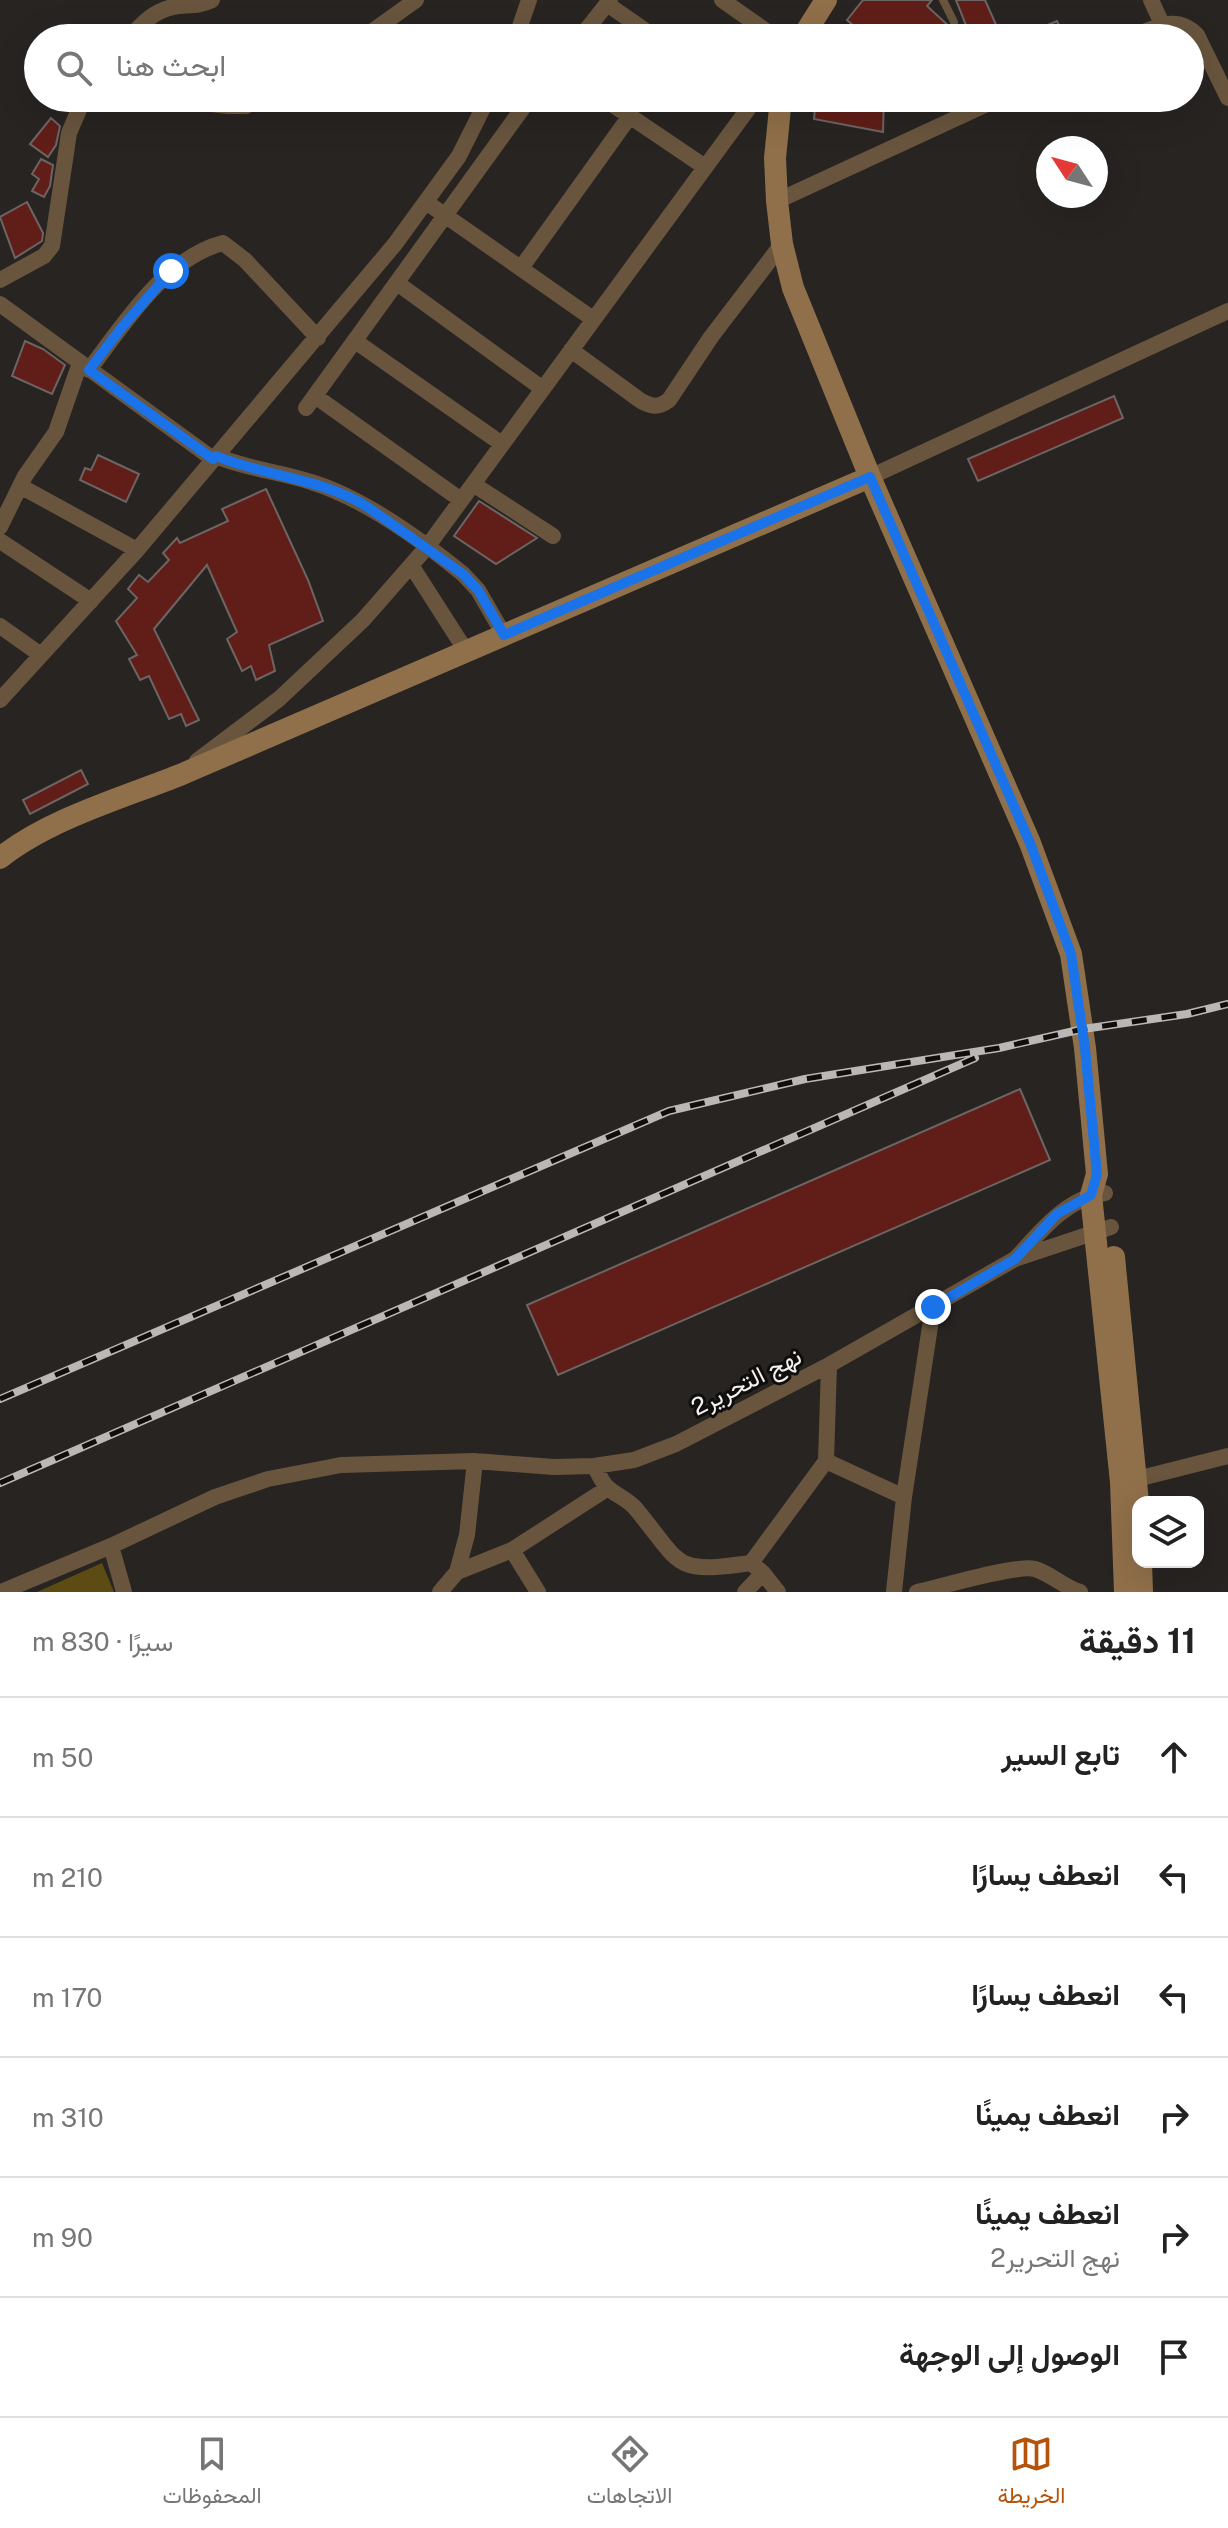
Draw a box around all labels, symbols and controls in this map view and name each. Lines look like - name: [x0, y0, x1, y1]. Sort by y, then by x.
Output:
- search box: [24, 24, 1204, 112]
- icon: search: [52, 46, 96, 90]
- text: ابحث هنا: [116, 47, 226, 83]
- north arrow: [1036, 136, 1108, 208]
- route start: [153, 253, 189, 289]
- route end: [915, 1289, 951, 1325]
- street label: نهج التحرير2: [686, 1341, 808, 1424]
- map controls: [1132, 1496, 1204, 1568]
- button: layers: [1132, 1496, 1204, 1568]
- text: 11 دقيقة: [1079, 1621, 1196, 1661]
- text: سيرًا · 830 m: [32, 1626, 173, 1657]
- icon: ahead: [1152, 1735, 1196, 1779]
- text: تابع السير: [1001, 1736, 1120, 1772]
- text: 50 m: [32, 1742, 93, 1773]
- icon: left: [1152, 1855, 1196, 1899]
- text: انعطف يسارًا: [971, 1856, 1120, 1892]
- text: 210 m: [32, 1862, 103, 1893]
- icon: left: [1152, 1975, 1196, 2019]
- text: انعطف يسارًا: [971, 1976, 1120, 2012]
- text: 170 m: [32, 1982, 102, 2013]
- icon: right: [1152, 2095, 1196, 2139]
- text: انعطف يمينًا: [975, 2096, 1120, 2132]
- text: 310 m: [32, 2102, 104, 2133]
- text: انعطف يمينًا: [975, 2195, 1120, 2231]
- icon: right: [1152, 2215, 1196, 2259]
- text: 90 m: [32, 2222, 93, 2253]
- text: نهج التحرير2: [990, 2242, 1120, 2273]
- icon: arrive: [1152, 2335, 1196, 2379]
- text: الوصول إلى الوجهة: [899, 2336, 1120, 2372]
- tab: المحفوظات: [163, 2432, 262, 2515]
- tab: الاتجاهات: [587, 2432, 672, 2515]
- tab: الخريطة: [997, 2432, 1065, 2515]

